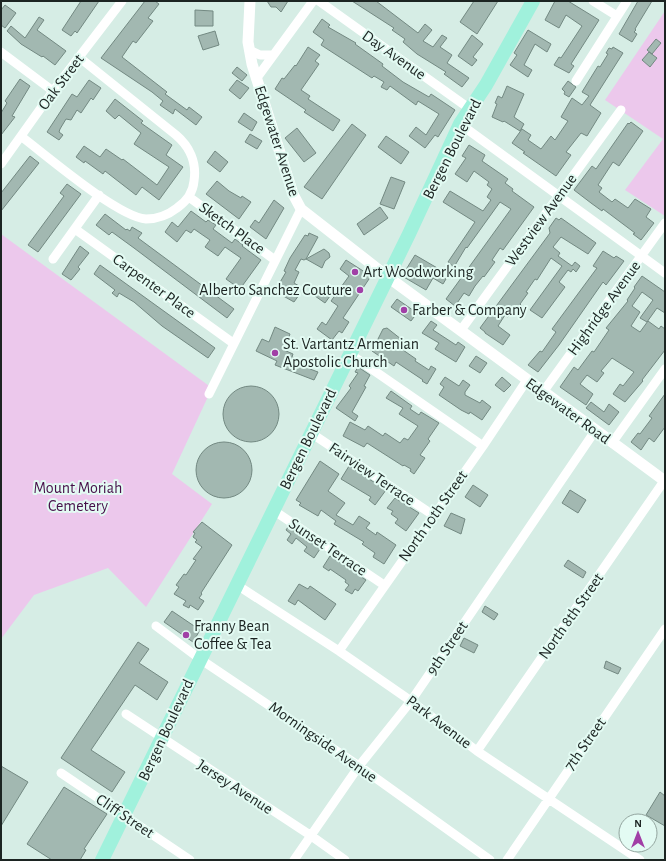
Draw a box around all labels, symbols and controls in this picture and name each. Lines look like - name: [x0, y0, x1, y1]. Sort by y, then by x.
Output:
- street label: Day Avenue: [359, 27, 429, 83]
- street label: Oak Street: [35, 51, 87, 113]
- street label: Edgewater Avenue: [252, 84, 302, 198]
- street label: Bergen Boulevard: [420, 96, 484, 202]
- street label: Westview Avenue: [502, 171, 580, 269]
- street label: Sketch Place: [196, 199, 268, 257]
- street label: Carpenter Place: [110, 251, 198, 321]
- street label: Highridge Avenue: [564, 258, 644, 358]
- place label: Art Woodworking: [363, 264, 473, 280]
- marker: Art Woodworking: [350, 267, 360, 277]
- place label: Alberto Sanchez Couture: [199, 282, 352, 298]
- marker: Alberto Sanchez Couture: [355, 285, 365, 295]
- place label: Farber & Company: [412, 302, 527, 319]
- marker: Farber & Company: [399, 305, 409, 315]
- place label: St. Vartantz Armenian Apostolic Church: [283, 336, 419, 370]
- marker: St. Vartantz Armenian Apostolic Church: [270, 348, 280, 358]
- street label: Edgewater Road: [523, 375, 613, 447]
- street label: Bergen Boulevard: [277, 386, 339, 492]
- street label: Fairview Terrace: [326, 439, 418, 509]
- street label: North 10th Street: [396, 467, 470, 565]
- park label: Mount Moriah Cemetery: [34, 480, 122, 515]
- street label: Sunset Terrace: [286, 515, 370, 579]
- street label: North 8th Street: [536, 570, 606, 662]
- place label: Franny Bean Coffee & Tea: [194, 618, 272, 652]
- street label: 9th Street: [423, 618, 471, 678]
- marker: Franny Bean Coffee & Tea: [181, 630, 191, 640]
- street label: Bergen Boulevard: [136, 677, 196, 783]
- street label: Park Avenue: [403, 692, 475, 752]
- street label: Morningside Avenue: [266, 699, 380, 785]
- street label: 7th Street: [561, 715, 609, 773]
- street label: Jersey Avenue: [194, 757, 276, 818]
- street label: Cliff Street: [93, 791, 157, 841]
- north arrow: [618, 813, 658, 853]
- text: N: [634, 818, 642, 829]

